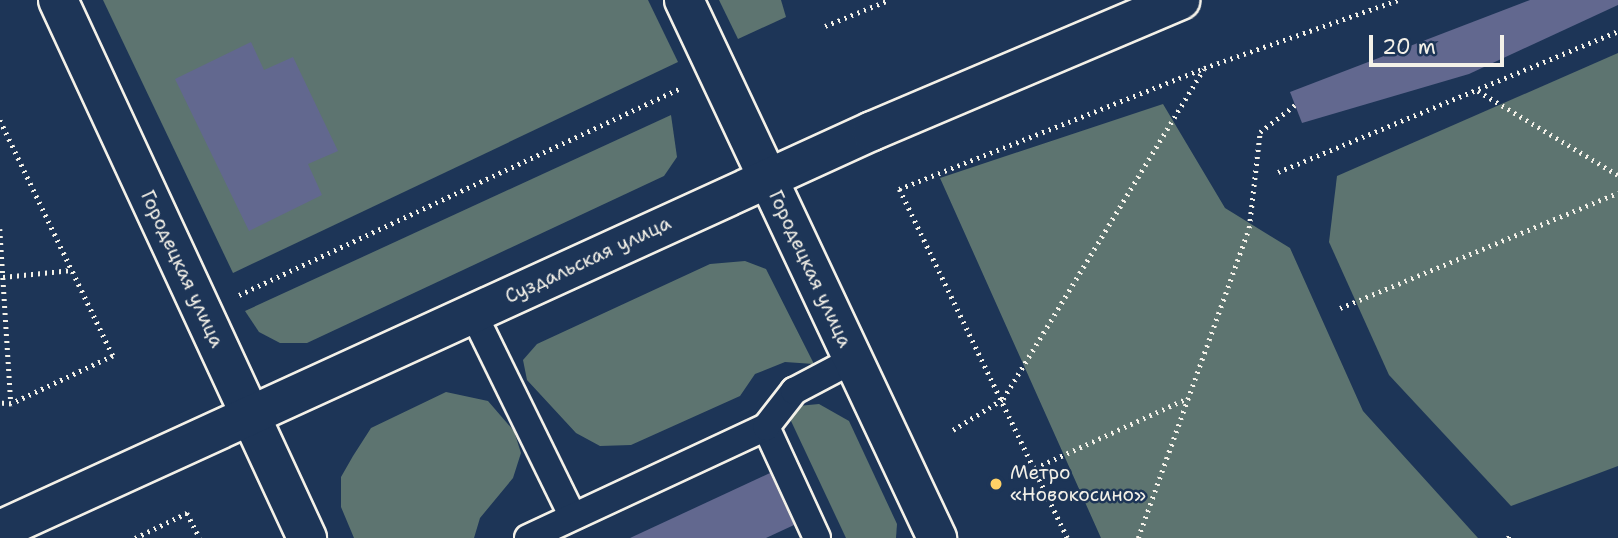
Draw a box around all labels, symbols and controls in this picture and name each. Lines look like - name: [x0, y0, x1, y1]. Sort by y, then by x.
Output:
- scale bar: [1373, 21, 1508, 65]
- text: 20 m: [1382, 33, 1436, 61]
- street label: Городецкая улица: [136, 187, 228, 351]
- street label: Городецкая улица: [764, 187, 856, 351]
- street label: Суздальская улица: [501, 212, 675, 308]
- place label: Метро «Новокосино»: [1010, 462, 1146, 506]
- marker: Метро «Новокосино»: [988, 476, 1004, 492]

